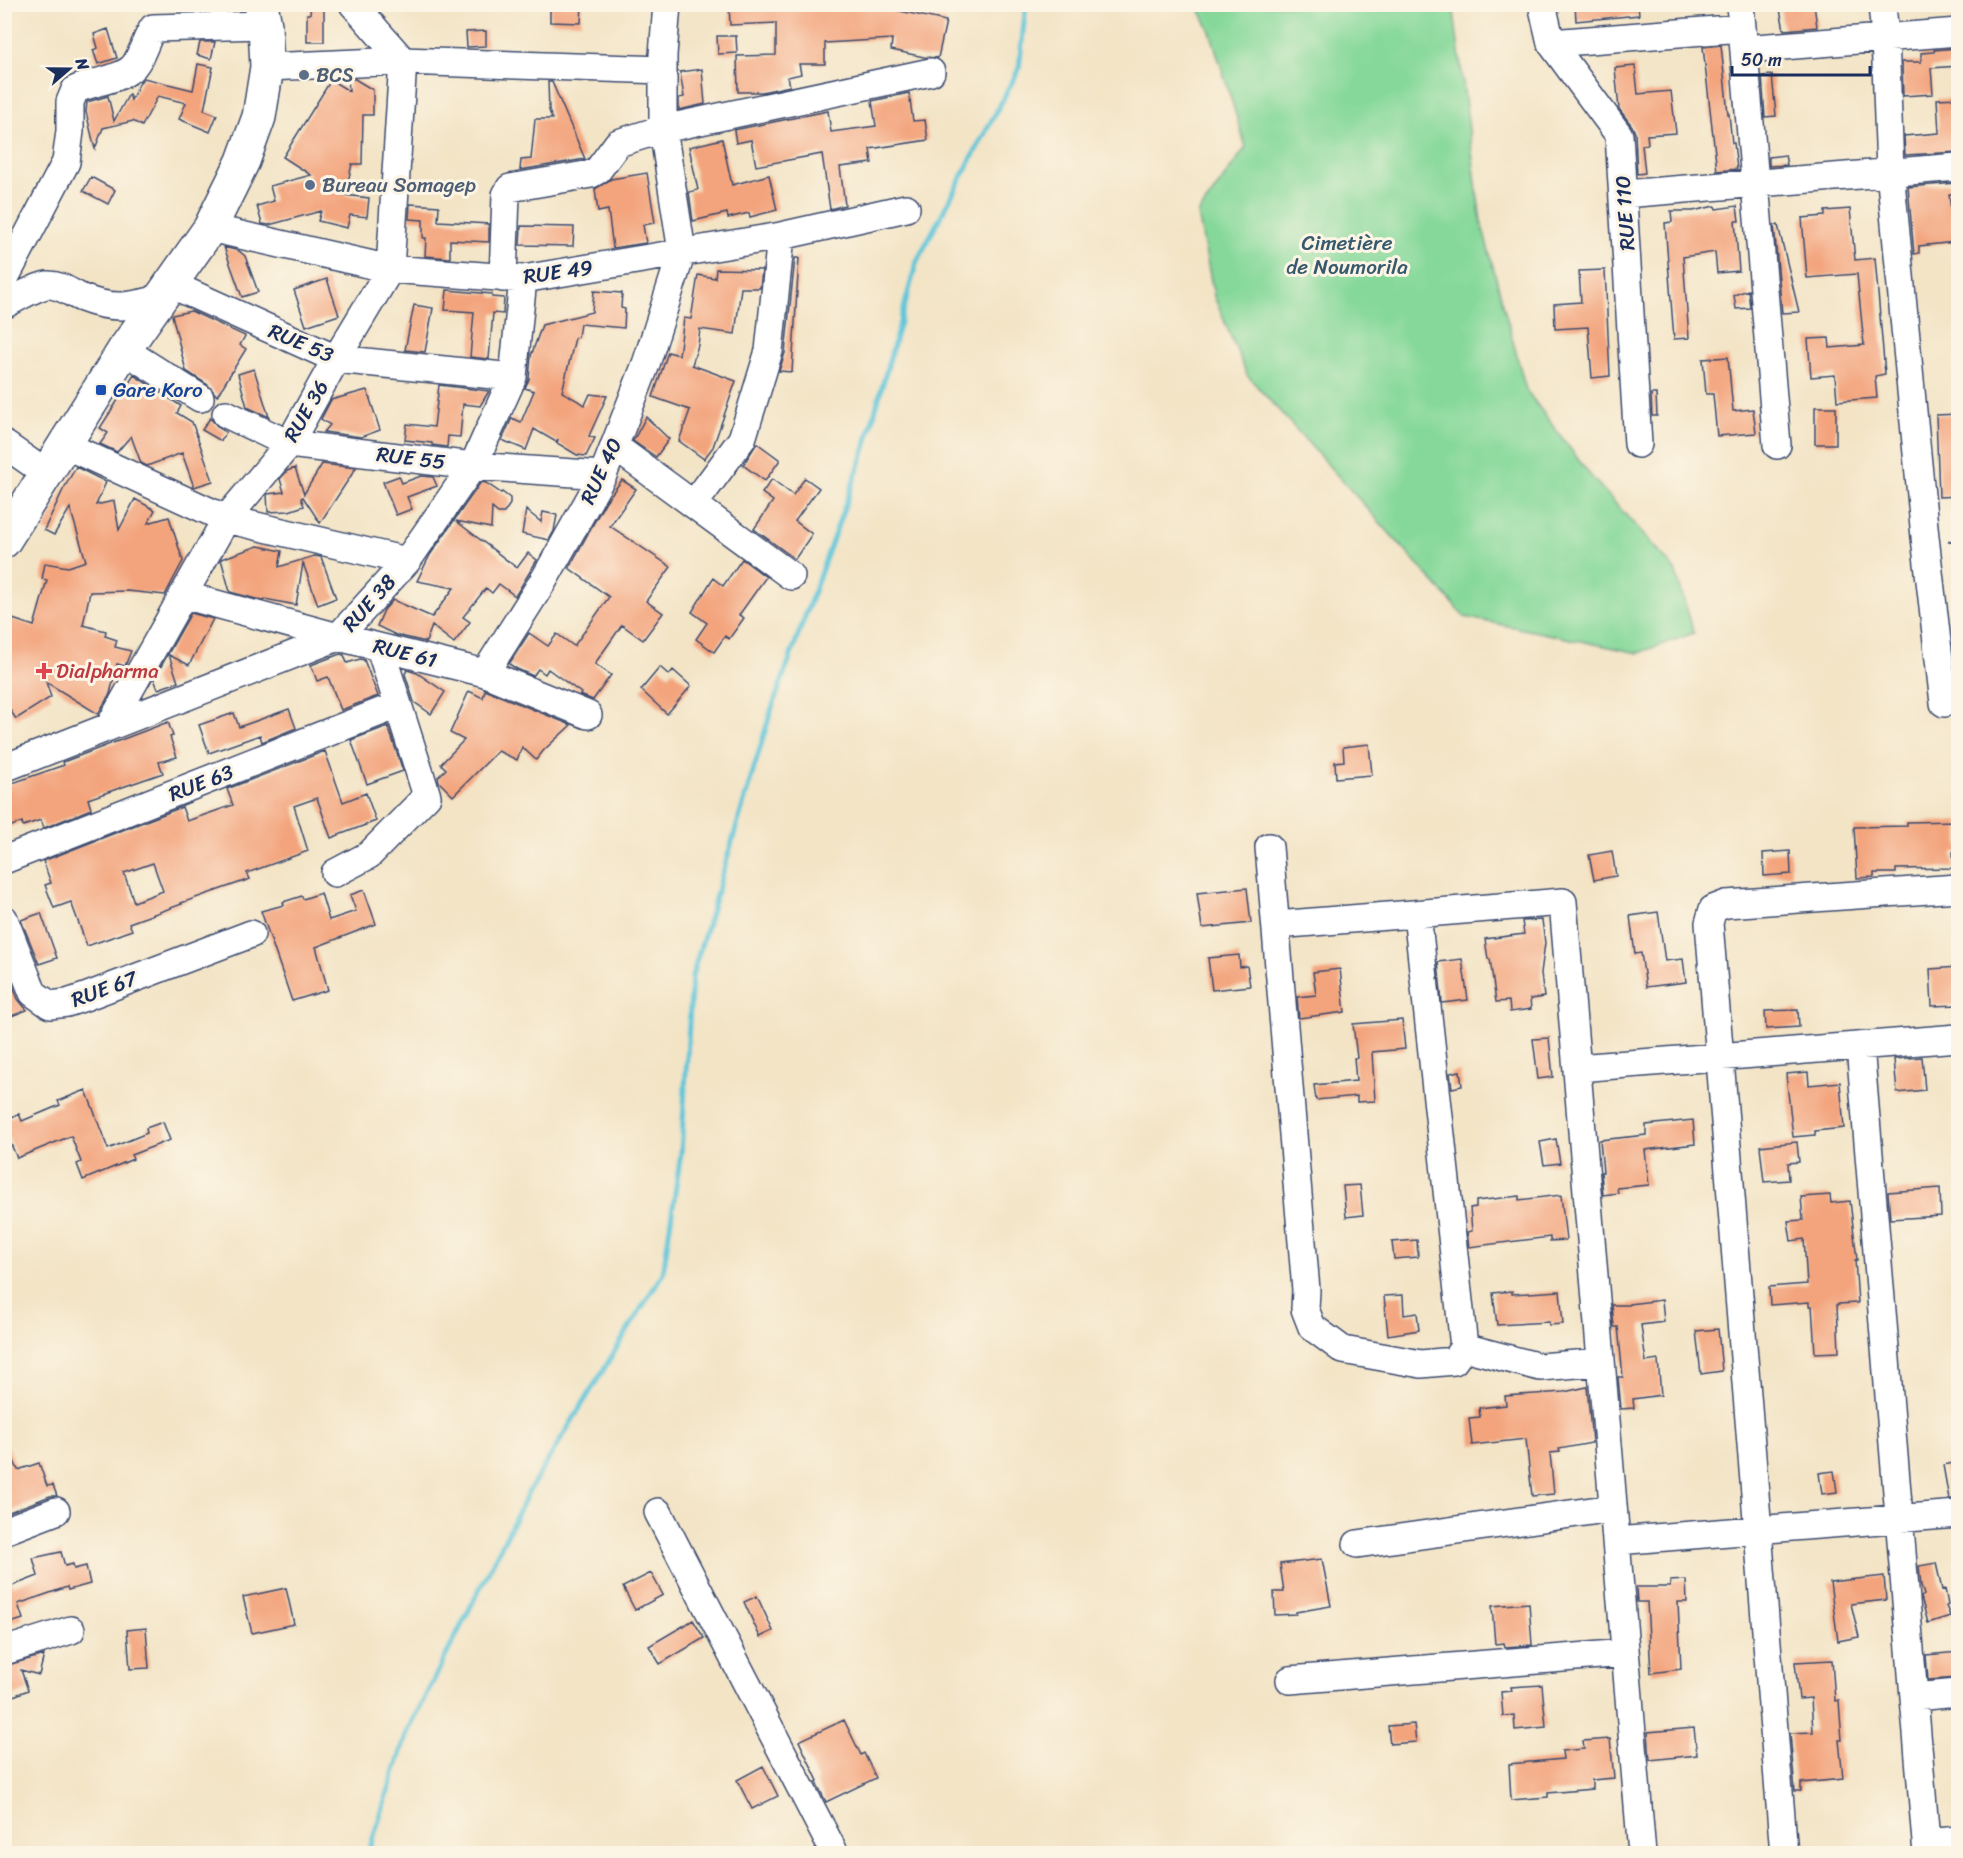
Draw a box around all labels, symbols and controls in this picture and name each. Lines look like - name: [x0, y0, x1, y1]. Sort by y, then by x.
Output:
- north arrow: [39, 39, 99, 99]
- scale bar: [1732, 39, 1870, 77]
- text: 50 m: [1741, 44, 1782, 76]
- text: N: [67, 53, 98, 75]
- place label: BCS: [316, 56, 354, 94]
- marker: BCS: [297, 68, 311, 82]
- place label: Bureau Somagep: [322, 166, 476, 204]
- street label: RUE 110: [1603, 174, 1647, 252]
- marker: Bureau Somagep: [303, 178, 317, 192]
- park label: Cimetière de Noumorila: [1286, 224, 1408, 286]
- street label: RUE 49: [521, 248, 595, 296]
- street label: RUE 53: [262, 312, 340, 374]
- place label: Gare Koro: [113, 371, 203, 409]
- street label: RUE 36: [273, 372, 339, 450]
- marker: Gare Koro: [94, 383, 108, 397]
- street label: RUE 40: [569, 431, 633, 511]
- street label: RUE 55: [374, 435, 448, 481]
- street label: RUE 38: [332, 565, 406, 641]
- street label: RUE 61: [369, 627, 441, 679]
- place label: Dialpharma: [56, 652, 159, 690]
- marker: Dialpharma: [37, 664, 51, 678]
- street label: RUE 63: [163, 753, 240, 813]
- street label: RUE 67: [66, 959, 144, 1018]

